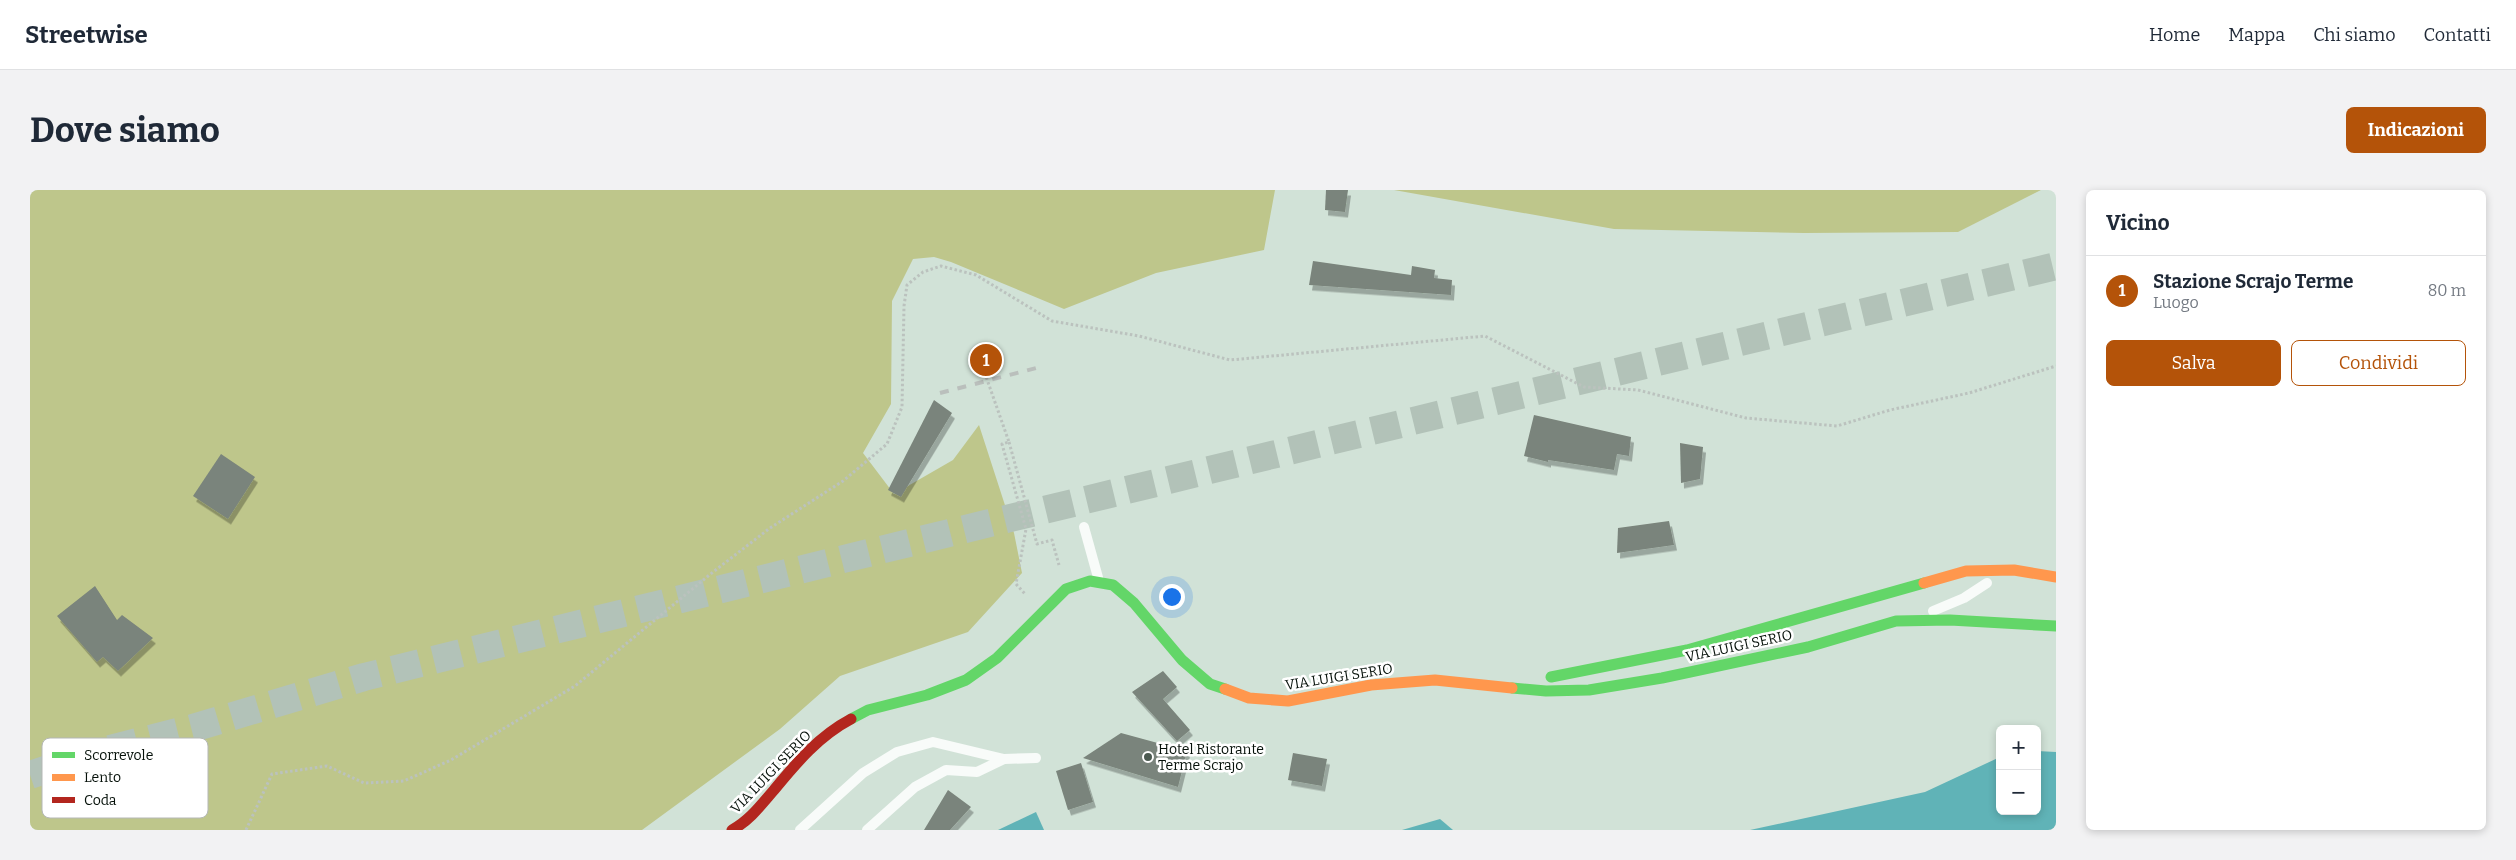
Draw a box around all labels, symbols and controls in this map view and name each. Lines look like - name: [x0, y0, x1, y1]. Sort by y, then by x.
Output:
- text: Streetwise: [25, 21, 148, 49]
- text: Home: [2149, 24, 2200, 46]
- text: Mappa: [2228, 24, 2285, 46]
- text: Chi siamo: [2313, 24, 2396, 46]
- text: Contatti: [2424, 24, 2491, 46]
- button: Indicazioni: [2346, 107, 2486, 153]
- text: Dove siamo: [30, 109, 220, 151]
- text: Vicino: [2106, 210, 2170, 236]
- text: Stazione Scrajo Terme: [2153, 270, 2353, 293]
- text: 1: [2119, 281, 2125, 300]
- text: 80 m: [2428, 281, 2466, 300]
- text: Luogo: [2153, 293, 2199, 312]
- button: Salva: [2106, 340, 2281, 386]
- button: Condividi: [2291, 340, 2466, 386]
- pin: 1: [970, 341, 1002, 379]
- your location: [1159, 584, 1185, 610]
- street label: VIA LUIGI SERIO: [1684, 626, 1794, 666]
- street label: VIA LUIGI SERIO: [1284, 660, 1394, 694]
- map controls: [1996, 725, 2041, 815]
- button: +: [1996, 725, 2041, 770]
- street label: VIA LUIGI SERIO: [727, 727, 815, 817]
- legend: [42, 738, 208, 818]
- place label: Hotel Ristorante Terme Scrajo: [1158, 741, 1264, 774]
- text: Scorrevole: [84, 747, 153, 764]
- marker: Hotel Ristorante Terme Scrajo: [1142, 751, 1154, 763]
- text: Lento: [84, 769, 121, 786]
- button: −: [1996, 770, 2041, 815]
- text: Coda: [84, 792, 117, 809]

